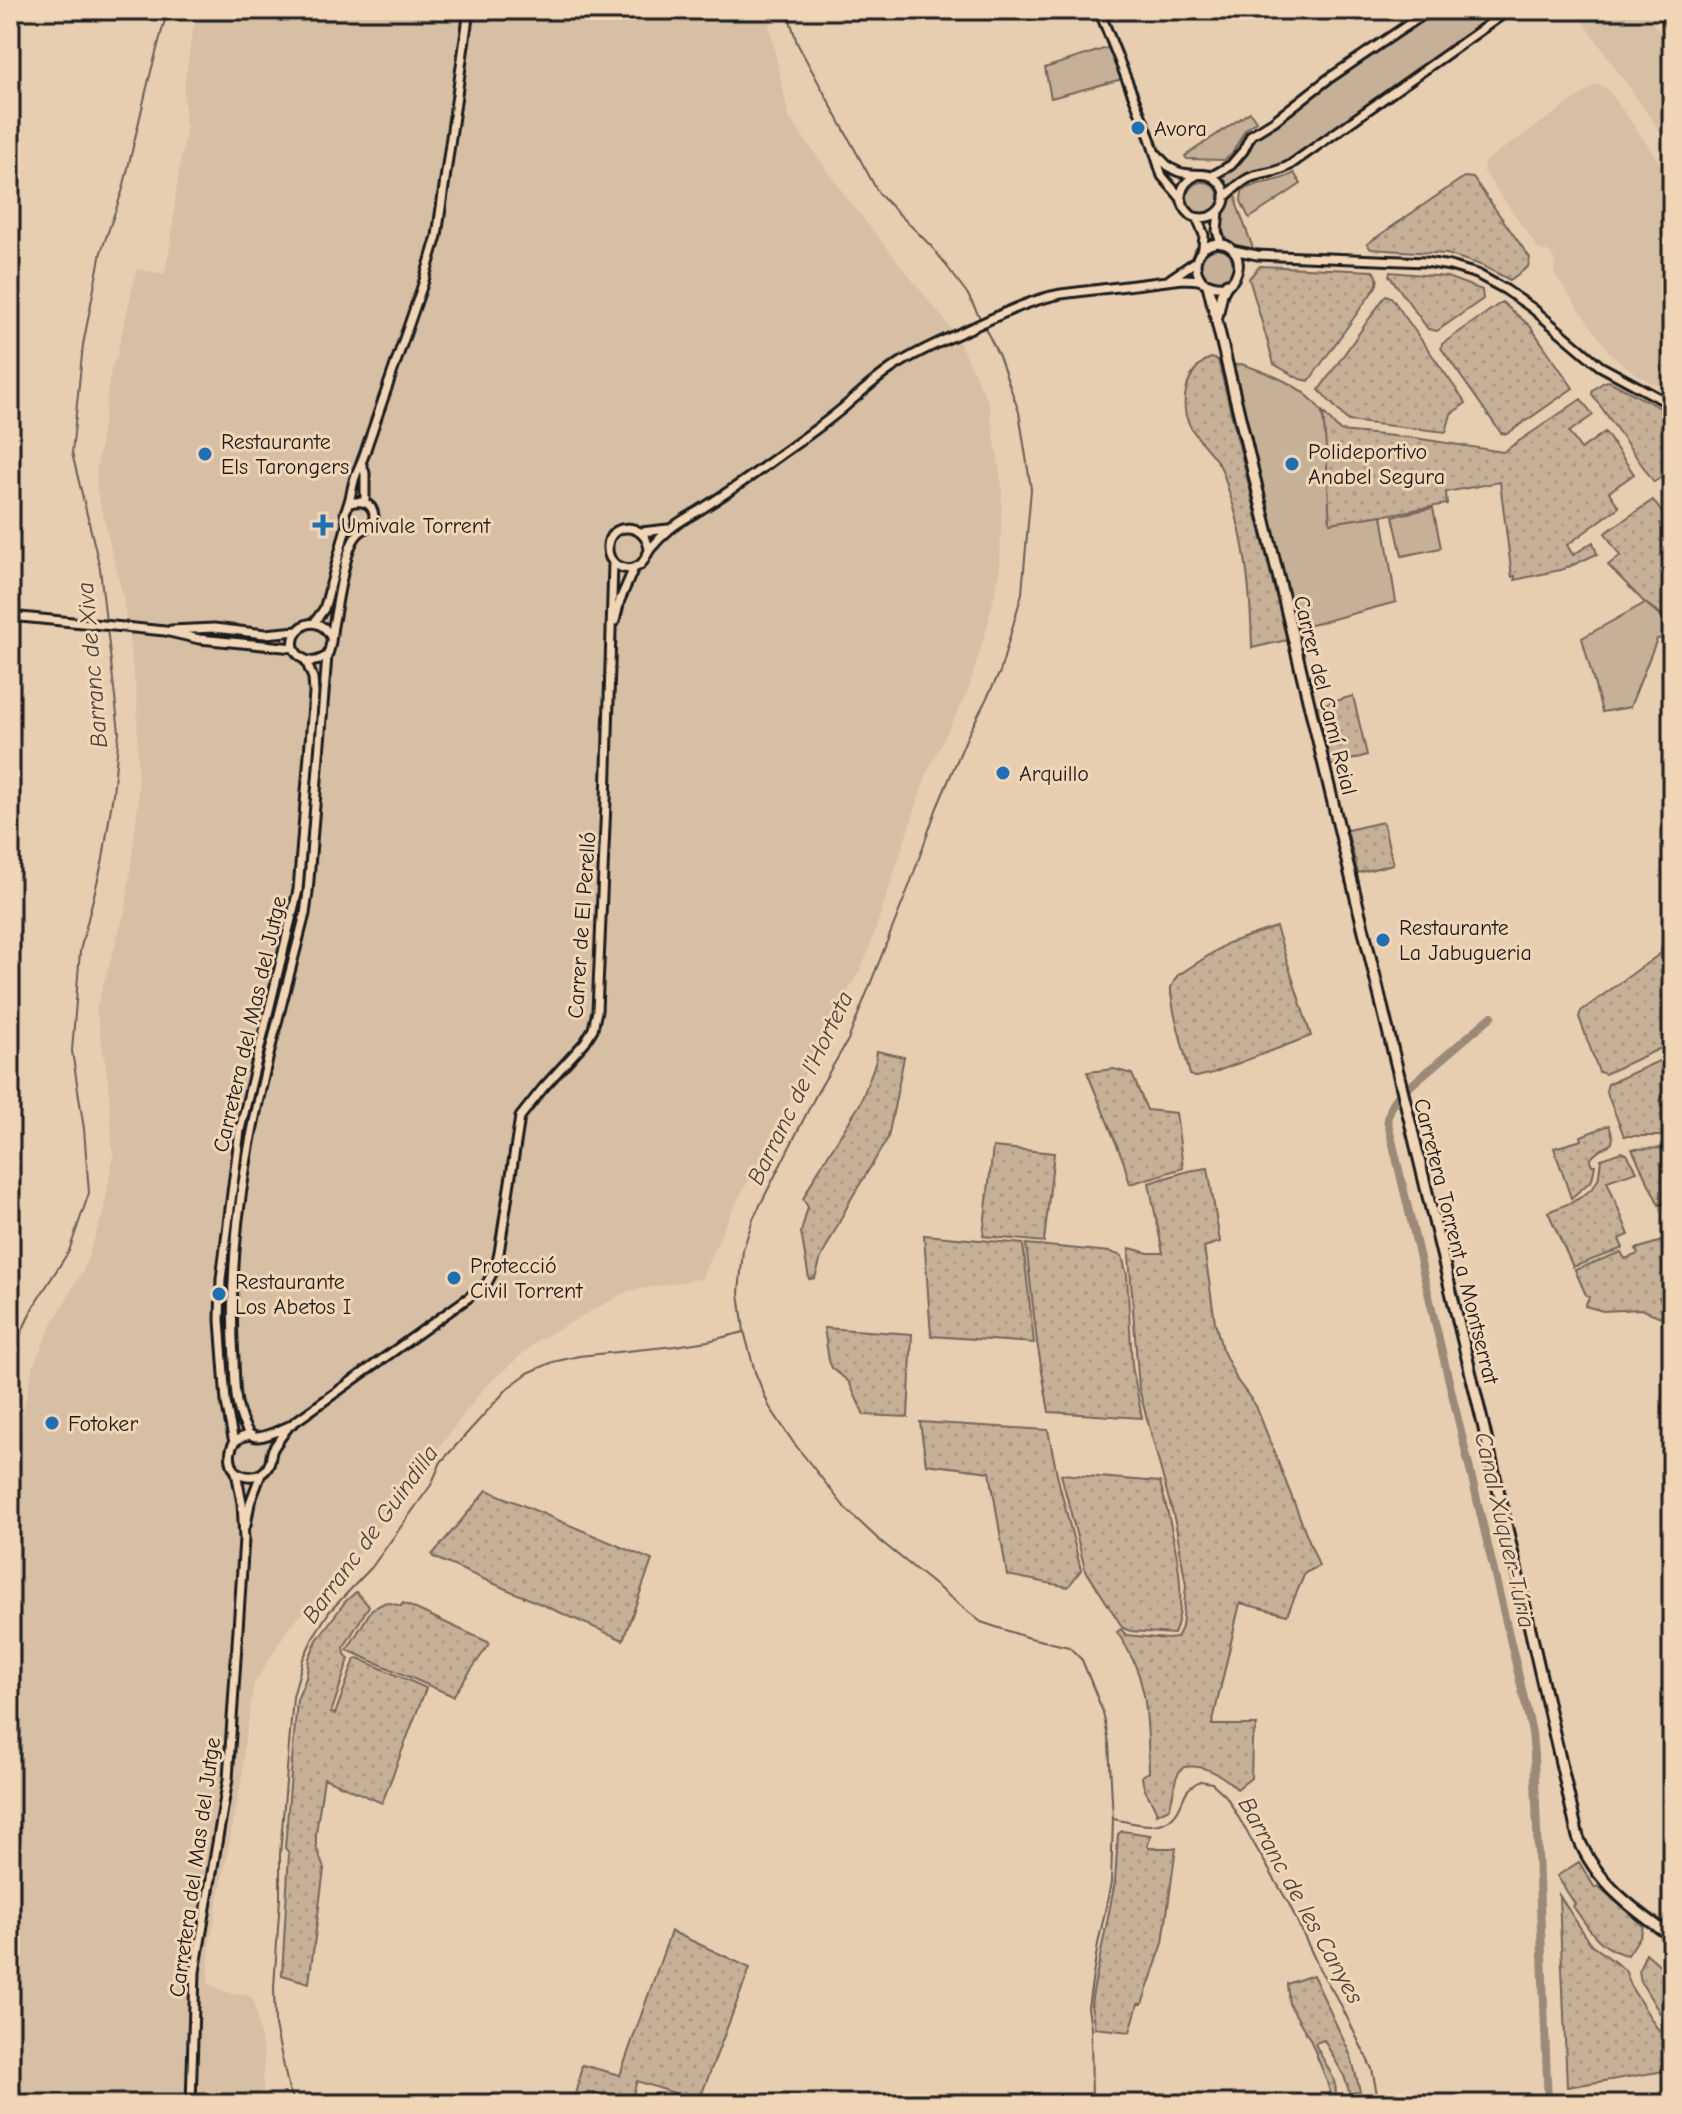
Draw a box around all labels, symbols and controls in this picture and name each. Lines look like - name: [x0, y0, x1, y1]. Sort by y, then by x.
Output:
- place label: Avora: [1154, 116, 1207, 142]
- marker: Avora: [1129, 119, 1147, 137]
- place label: Restaurante Els Tarongers: [221, 429, 349, 480]
- place label: Polideportivo Anabel Segura: [1308, 439, 1445, 490]
- marker: Restaurante Els Tarongers: [196, 445, 214, 463]
- marker: Polideportivo Anabel Segura: [1283, 455, 1301, 473]
- place label: Umivale Torrent: [341, 513, 491, 539]
- marker: Umivale Torrent: [312, 514, 334, 536]
- water label: Barranc de Xiva: [71, 581, 113, 749]
- street label: Carrer del Camí Reial: [1288, 593, 1362, 798]
- place label: Arquillo: [1019, 761, 1089, 787]
- marker: Arquillo: [994, 764, 1012, 782]
- street label: Carrer de El Perelló: [562, 831, 602, 1020]
- street label: Carretera del Mas del Jutge: [208, 894, 292, 1155]
- place label: Restaurante La Jabugueria: [1399, 915, 1532, 966]
- marker: Restaurante La Jabugueria: [1374, 931, 1392, 949]
- water label: Barranc de l'Horteta: [741, 987, 859, 1189]
- street label: Carretera Torrent a Montserrat: [1408, 1096, 1504, 1388]
- place label: Protecció Civil Torrent: [470, 1253, 583, 1304]
- place label: Restaurante Los Abetos I: [235, 1269, 351, 1320]
- marker: Protecció Civil Torrent: [445, 1269, 463, 1287]
- marker: Restaurante Los Abetos I: [210, 1285, 228, 1303]
- place label: Fotoker: [68, 1411, 138, 1437]
- marker: Fotoker: [43, 1414, 61, 1432]
- water label: Canal Xúquer-Túria: [1469, 1429, 1541, 1631]
- water label: Barranc de Guindilla: [296, 1440, 444, 1628]
- street label: Carretera del Mas del Jutge: [164, 1735, 226, 1999]
- water label: Barranc de les Canyes: [1233, 1792, 1370, 2008]

